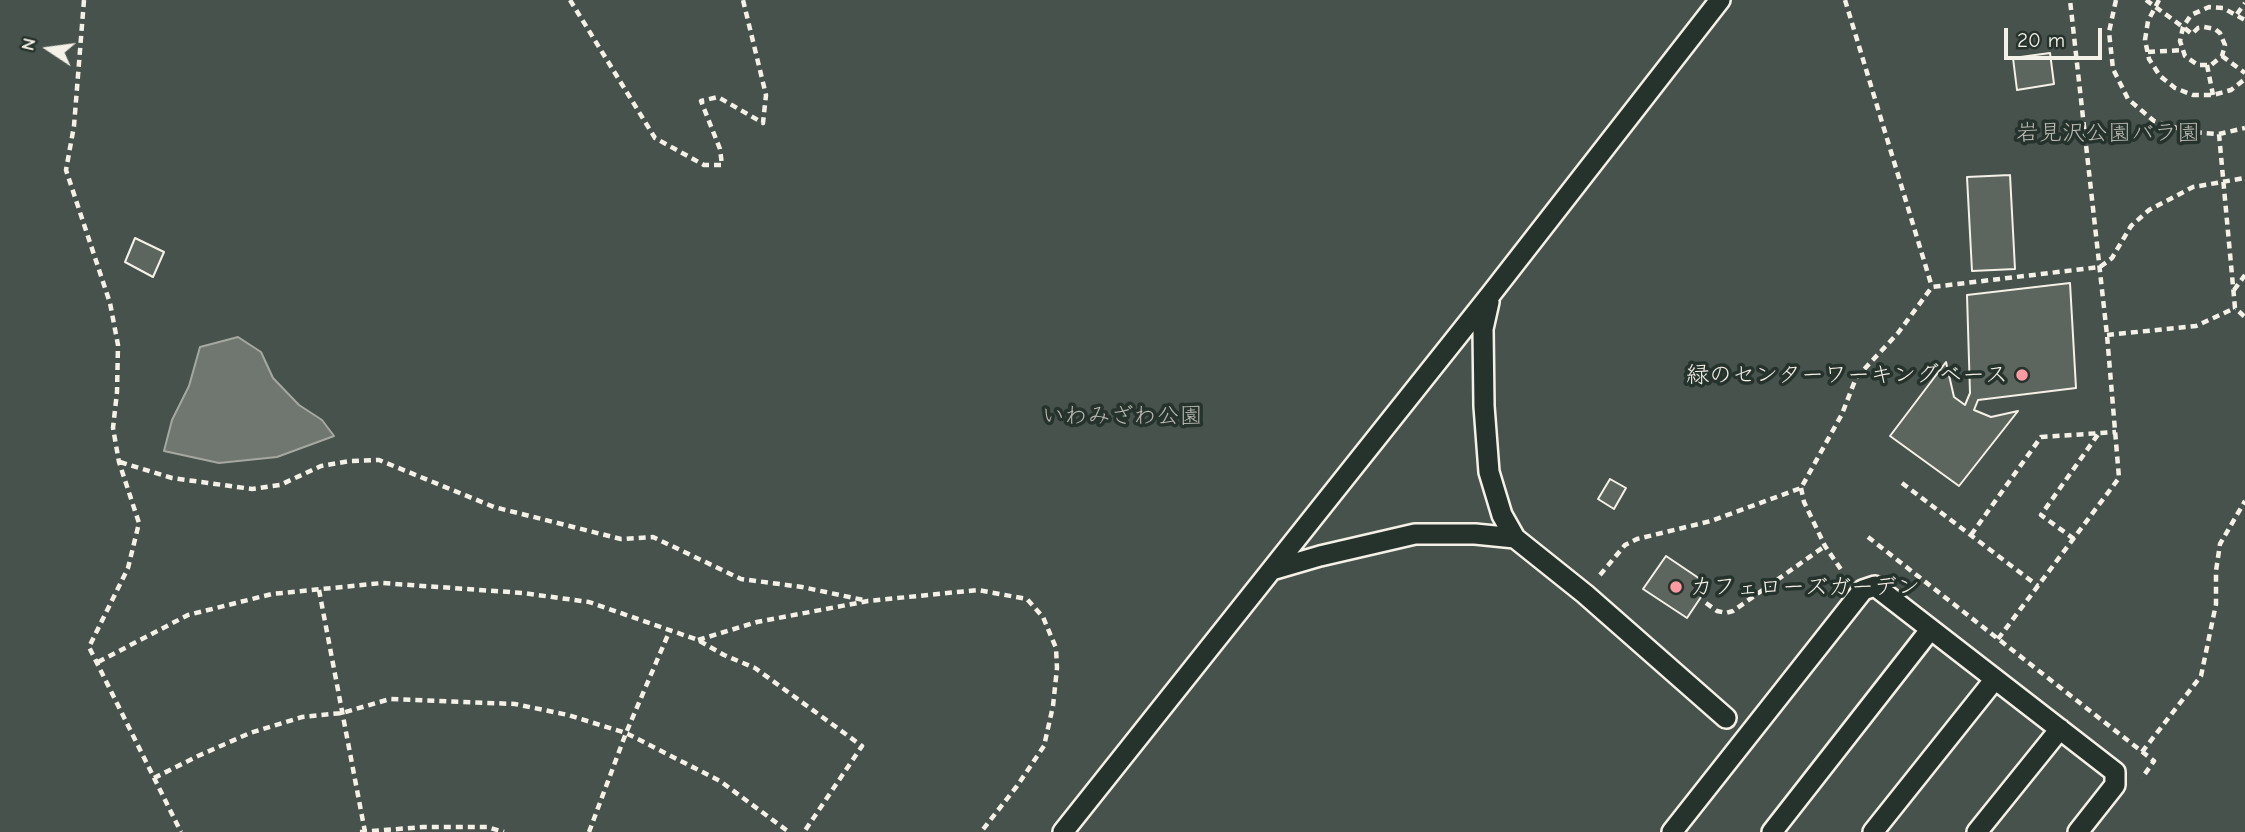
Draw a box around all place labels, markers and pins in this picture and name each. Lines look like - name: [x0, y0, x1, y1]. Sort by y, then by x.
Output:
- place label: 緑のセンターワーキングベース: [1686, 361, 2008, 389]
- marker: 緑のセンターワーキングベース: [2014, 367, 2030, 383]
- place label: カフェローズガーデン: [1690, 573, 1920, 601]
- marker: カフェローズガーデン: [1668, 579, 1684, 595]

